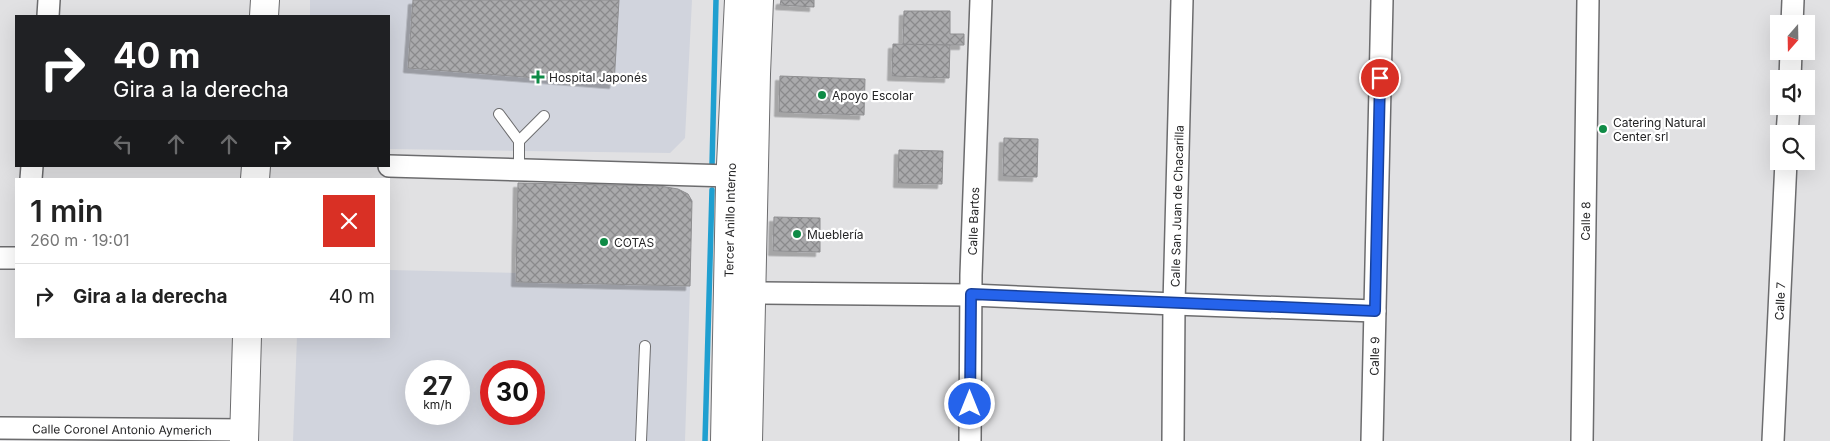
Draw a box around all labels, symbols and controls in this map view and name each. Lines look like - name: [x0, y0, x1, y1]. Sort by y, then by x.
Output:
- north arrow: [1770, 15, 1815, 60]
- map controls: [1770, 15, 1815, 170]
- text: 40 m: [113, 34, 201, 76]
- icon: right: [30, 35, 95, 100]
- pin: [1359, 57, 1401, 99]
- icon: arrive: [1366, 64, 1394, 92]
- marker: Hospital Japonés: [531, 70, 545, 84]
- place label: Hospital Japonés: [549, 70, 647, 85]
- button: sound: [1770, 70, 1815, 115]
- text: Gira a la derecha: [113, 76, 289, 102]
- place label: Apoyo Escolar: [832, 88, 914, 103]
- marker: Apoyo Escolar: [816, 89, 828, 101]
- place label: Catering Natural Center srl: [1613, 115, 1706, 144]
- marker: Catering Natural Center srl: [1597, 123, 1609, 135]
- street label: Calle San Juan de Chacarilla: [1167, 125, 1186, 287]
- button: search: [1770, 125, 1815, 170]
- icon: left: [109, 130, 137, 158]
- icon: ahead: [162, 130, 190, 158]
- icon: ahead: [215, 130, 243, 158]
- icon: right: [268, 130, 296, 158]
- street label: Tercer Anillo Interno: [721, 162, 739, 278]
- street label: Calle Bartos: [964, 187, 982, 255]
- text: 1 min: [30, 193, 103, 229]
- button: close: [323, 195, 375, 247]
- street label: Calle 8: [1577, 201, 1593, 241]
- place label: Mueblería: [807, 227, 864, 242]
- marker: Mueblería: [791, 228, 803, 240]
- text: 260 m · 19:01: [30, 230, 130, 250]
- place label: COTAS: [614, 235, 655, 250]
- marker: COTAS: [598, 236, 610, 248]
- street label: Calle 7: [1771, 281, 1788, 321]
- icon: right: [30, 282, 58, 310]
- text: Gira a la derecha: [73, 285, 228, 308]
- text: 40 m: [329, 285, 375, 308]
- street label: Calle 9: [1366, 336, 1382, 376]
- speed limit sign: 30: [480, 360, 545, 425]
- text: 27: [422, 371, 453, 401]
- position arrow: [943, 377, 995, 429]
- text: km/h: [423, 397, 452, 412]
- street label: Calle Coronel Antonio Aymerich: [32, 421, 212, 437]

